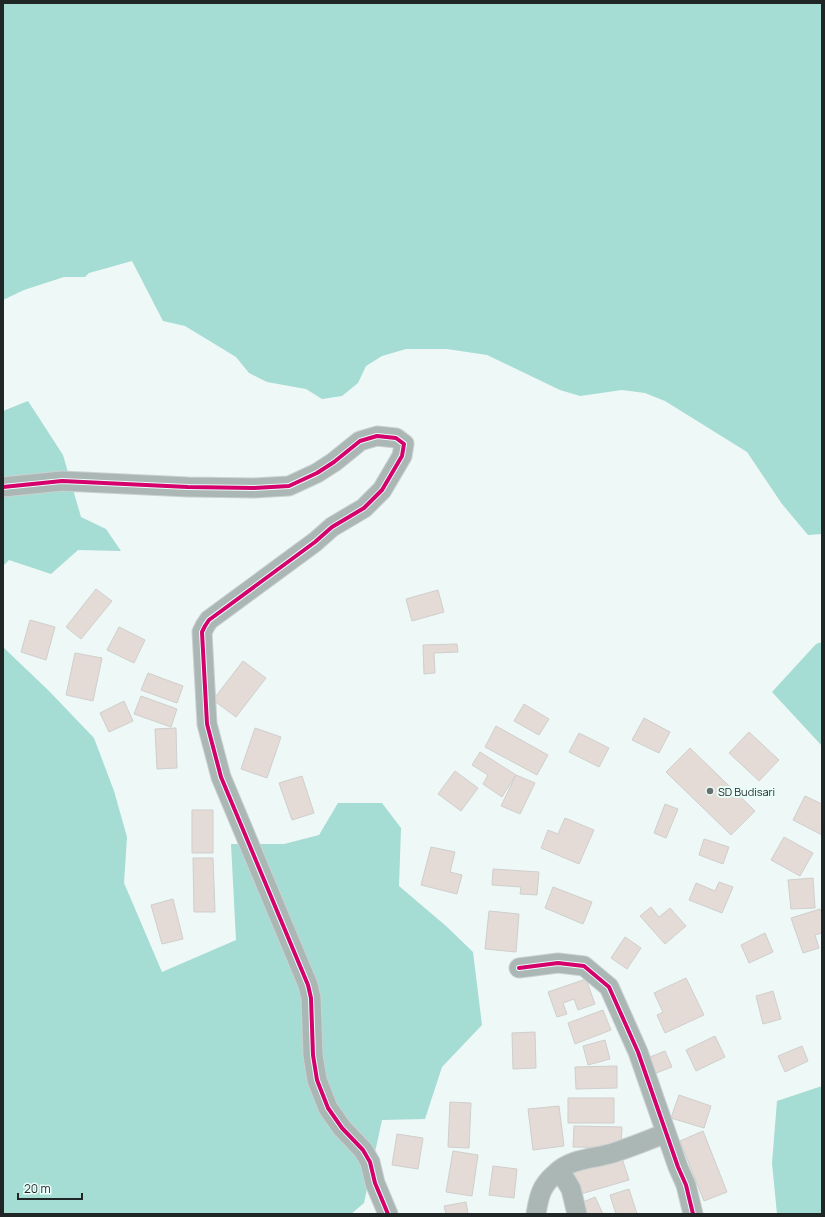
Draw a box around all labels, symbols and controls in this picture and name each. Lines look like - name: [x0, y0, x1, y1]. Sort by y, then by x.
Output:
- place label: SD Budisari: [718, 784, 775, 799]
- marker: SD Budisari: [705, 786, 715, 796]
- scale bar: [18, 1175, 82, 1201]
- text: 20 m: [24, 1180, 51, 1197]

